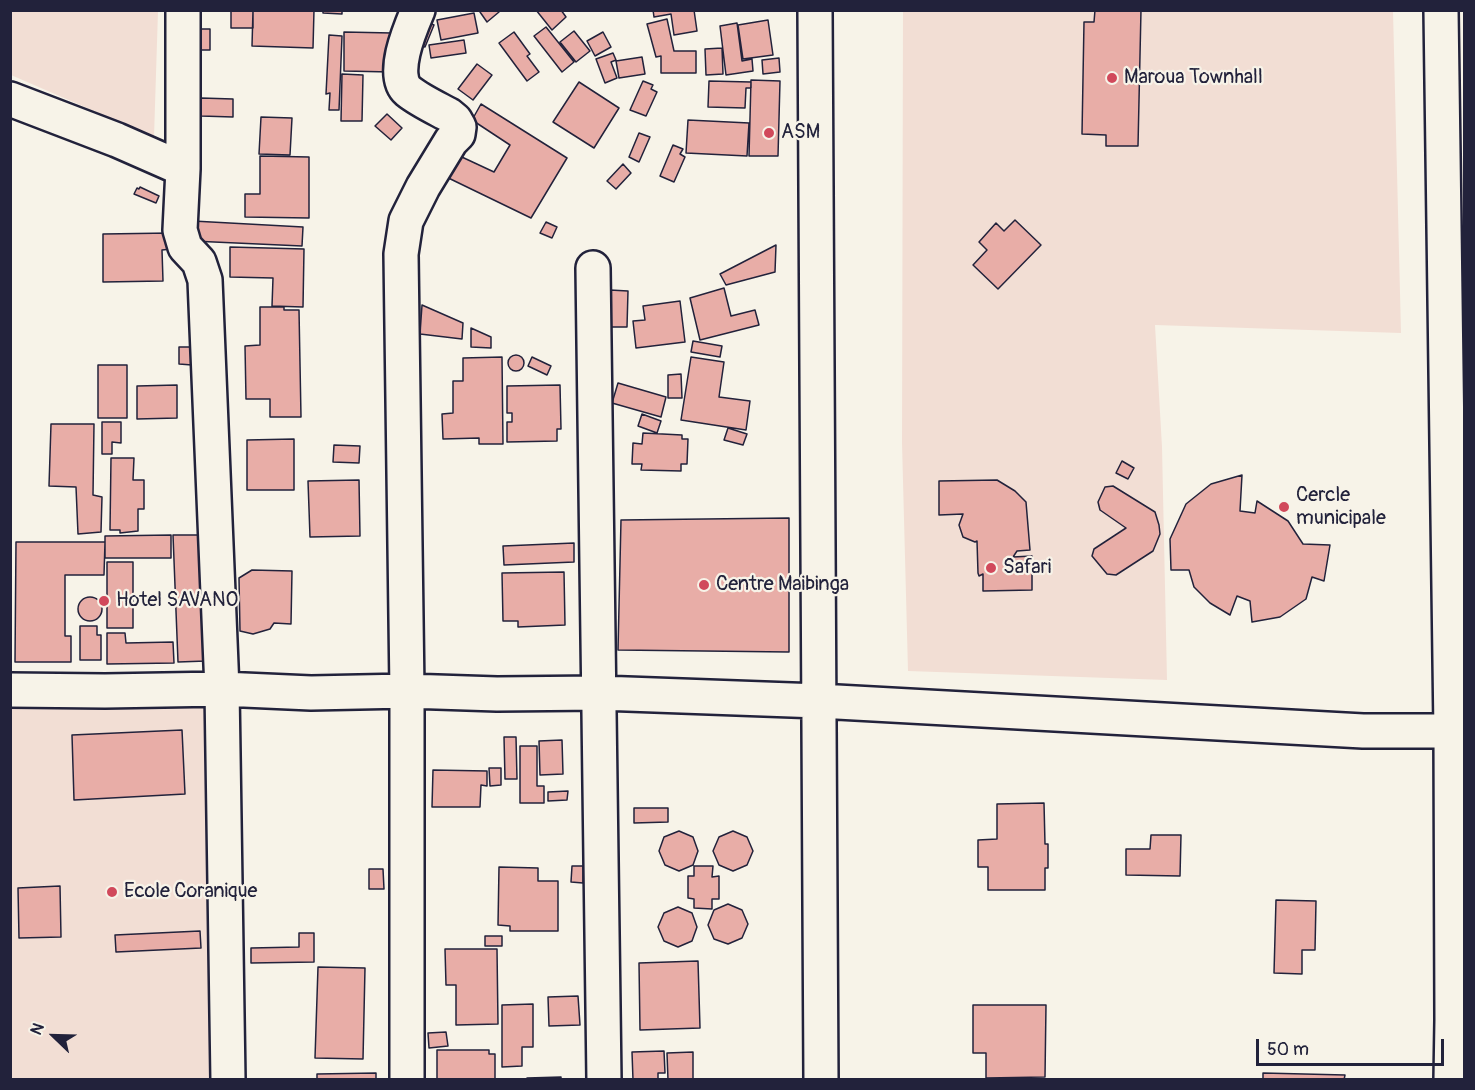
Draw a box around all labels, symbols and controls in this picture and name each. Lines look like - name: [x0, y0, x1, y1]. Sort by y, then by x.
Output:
- place label: Maroua Townhall: [1124, 66, 1263, 90]
- marker: Maroua Townhall: [1105, 71, 1119, 85]
- place label: ASM: [781, 121, 820, 145]
- marker: ASM: [762, 126, 776, 140]
- place label: Cercle municipale: [1296, 484, 1386, 531]
- marker: Cercle municipale: [1277, 500, 1291, 514]
- place label: Safari: [1003, 556, 1051, 580]
- marker: Safari: [984, 561, 998, 575]
- place label: Centre Maibinga: [716, 573, 849, 597]
- marker: Centre Maibinga: [697, 578, 711, 592]
- place label: Hotel SAVANO: [116, 589, 238, 613]
- marker: Hotel SAVANO: [97, 594, 111, 608]
- place label: Ecole Coranique: [124, 880, 257, 904]
- marker: Ecole Coranique: [105, 885, 119, 899]
- north arrow: [24, 1006, 84, 1066]
- text: N: [26, 1020, 49, 1038]
- scale bar: [1259, 1027, 1446, 1065]
- text: 50 m: [1267, 1038, 1309, 1061]

